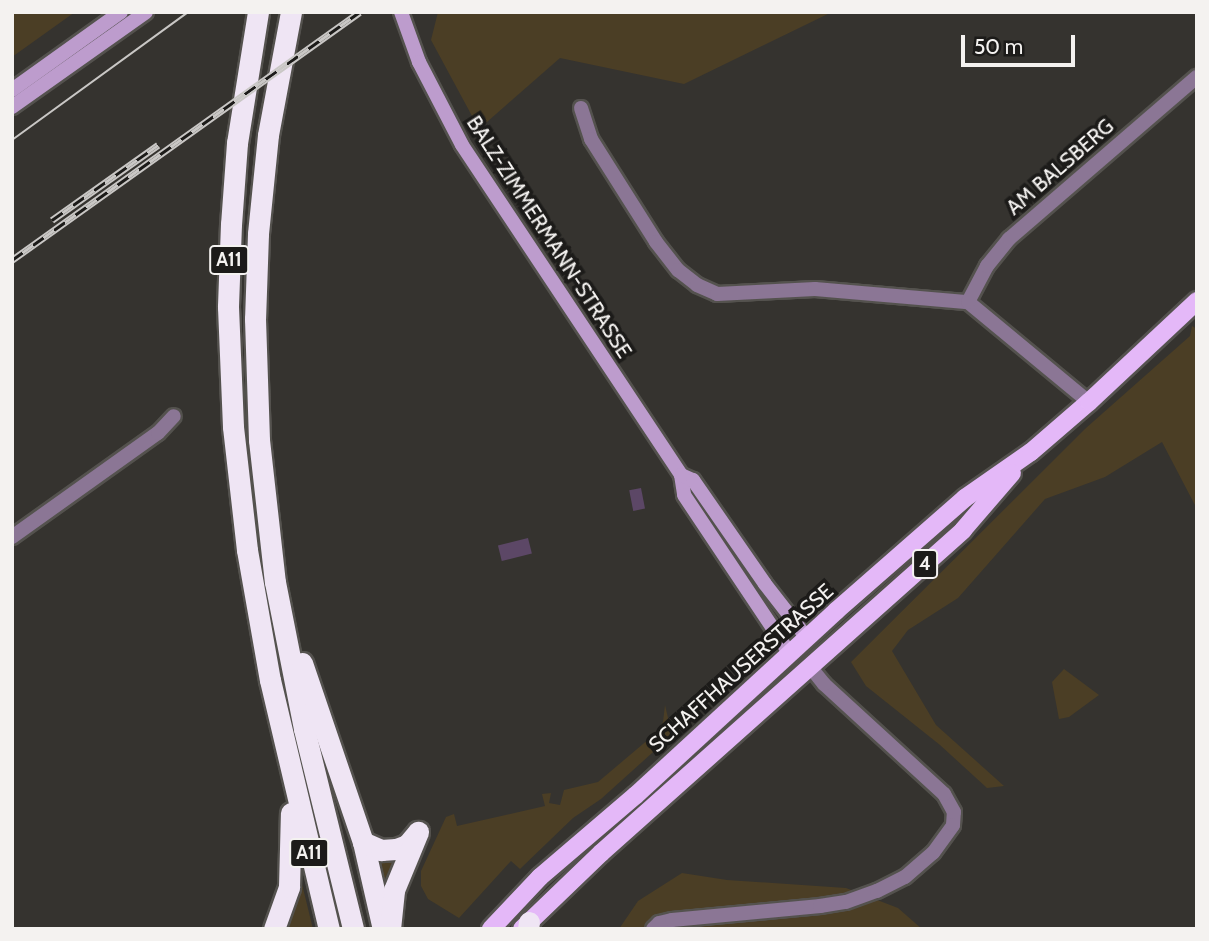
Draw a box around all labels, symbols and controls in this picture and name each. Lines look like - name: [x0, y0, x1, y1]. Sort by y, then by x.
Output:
- scale bar: [964, 21, 1078, 65]
- text: 50 m: [974, 34, 1023, 59]
- street label: BALZ-ZIMMERMANN-STRASSE: [461, 111, 637, 363]
- street label: AM BALSBERG: [1001, 114, 1119, 220]
- road number: A11: [208, 244, 250, 276]
- road number: 4: [911, 548, 939, 580]
- street label: SCHAFFHAUSERSTRASSE: [644, 579, 838, 757]
- road number: A11: [288, 838, 330, 868]

